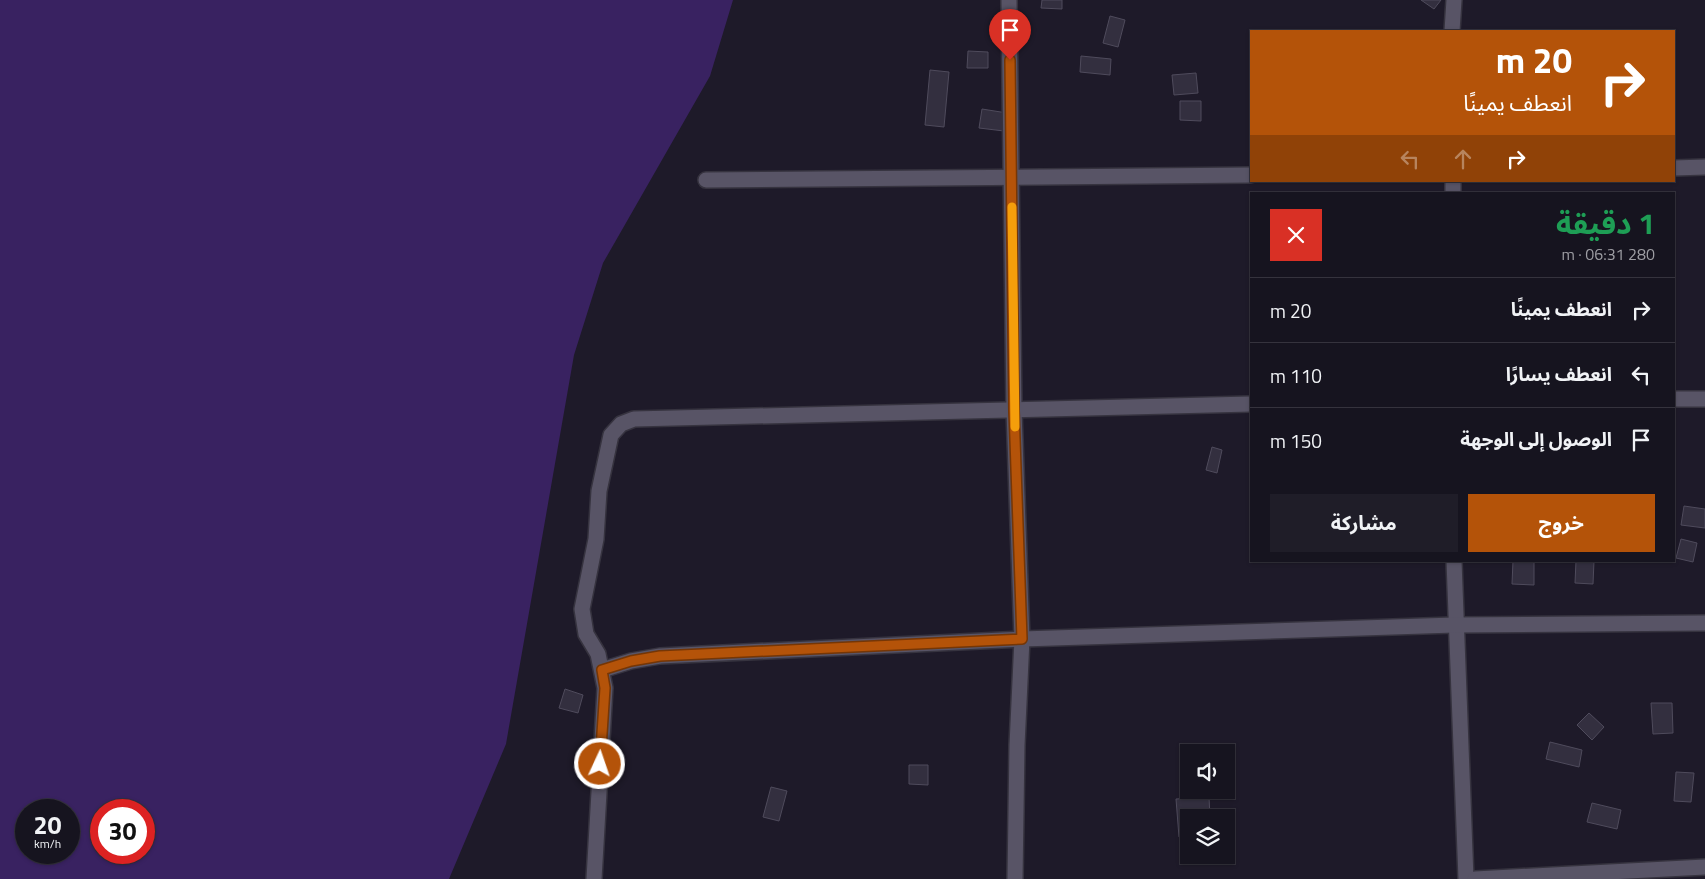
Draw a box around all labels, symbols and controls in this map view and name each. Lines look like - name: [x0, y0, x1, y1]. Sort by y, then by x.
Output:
- pin: [989, 9, 1031, 60]
- icon: arrive: [996, 16, 1024, 44]
- text: 20 m: [1496, 33, 1572, 87]
- icon: right: [1590, 50, 1655, 115]
- text: انعطف يمينًا: [1463, 86, 1572, 120]
- icon: left: [1396, 145, 1424, 173]
- icon: ahead: [1449, 145, 1477, 173]
- icon: right: [1502, 145, 1530, 173]
- text: 1 دقيقة: [1556, 200, 1655, 246]
- button: close: [1270, 209, 1322, 261]
- text: 280 m · 06:31: [1561, 242, 1655, 266]
- text: انعطف يمينًا: [1511, 294, 1612, 323]
- text: 20 m: [1270, 296, 1311, 325]
- icon: right: [1627, 296, 1655, 324]
- text: انعطف يسارًا: [1506, 359, 1612, 388]
- text: 110 m: [1270, 361, 1322, 390]
- icon: left: [1627, 361, 1655, 389]
- text: الوصول إلى الوجهة: [1460, 424, 1612, 453]
- text: 150 m: [1270, 426, 1322, 455]
- icon: arrive: [1627, 426, 1655, 454]
- button: مشاركة: [1270, 494, 1458, 552]
- button: خروج: [1468, 494, 1655, 552]
- position arrow: [573, 737, 625, 789]
- map controls: [1180, 744, 1235, 864]
- button: sound: [1180, 744, 1235, 799]
- speed limit sign: 30: [90, 799, 155, 864]
- text: 20: [33, 806, 62, 844]
- button: layers: [1180, 809, 1235, 864]
- text: km/h: [34, 834, 61, 853]

